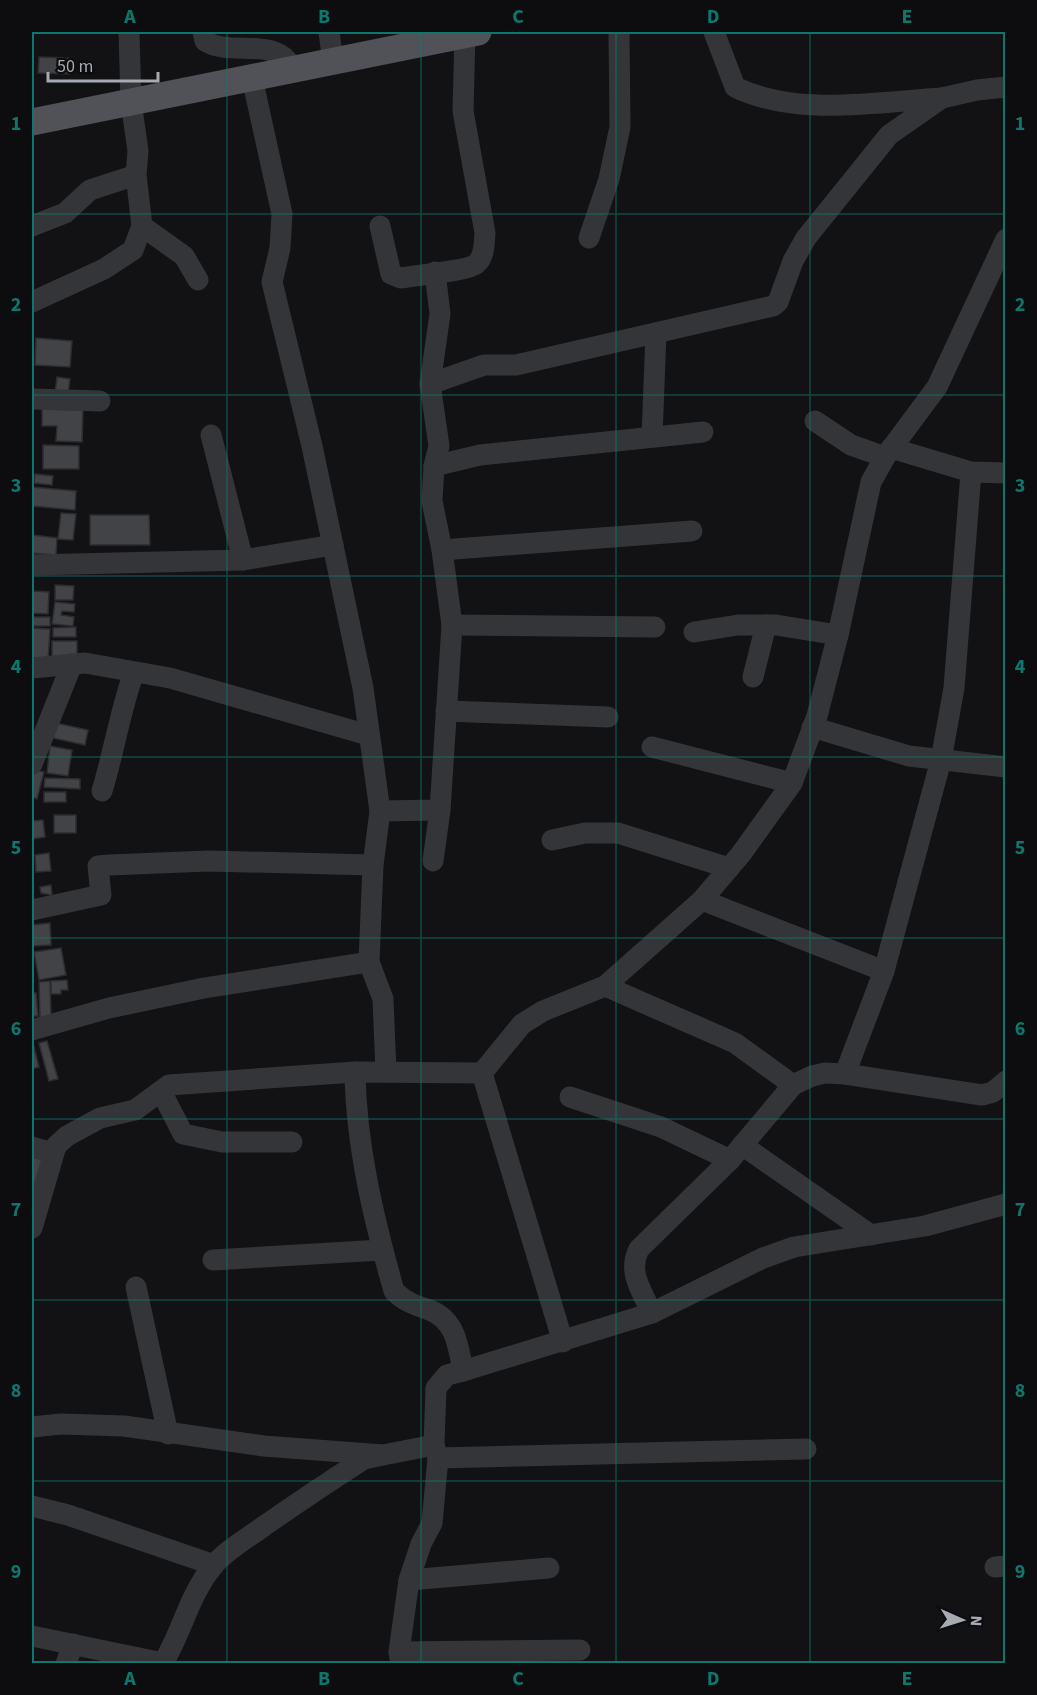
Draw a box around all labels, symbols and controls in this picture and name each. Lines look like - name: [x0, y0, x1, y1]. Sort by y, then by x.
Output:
- text: A: [123, 3, 136, 31]
- text: B: [318, 3, 330, 31]
- text: C: [512, 3, 524, 31]
- text: D: [707, 3, 719, 31]
- text: E: [902, 3, 912, 31]
- scale bar: [48, 45, 158, 83]
- text: 50 m: [57, 54, 93, 79]
- text: 1: [11, 110, 21, 138]
- text: 1: [1015, 110, 1025, 138]
- text: 2: [11, 291, 21, 319]
- text: 2: [1015, 291, 1025, 319]
- text: 3: [11, 472, 21, 500]
- text: 3: [1015, 472, 1025, 500]
- text: 4: [11, 653, 22, 681]
- text: 4: [1015, 653, 1026, 681]
- text: 5: [11, 834, 21, 862]
- text: 5: [1015, 834, 1025, 862]
- text: 6: [11, 1015, 21, 1043]
- text: 6: [1015, 1015, 1025, 1043]
- text: 7: [11, 1196, 21, 1224]
- text: 7: [1015, 1196, 1025, 1224]
- text: 8: [11, 1377, 21, 1405]
- text: 8: [1015, 1377, 1025, 1405]
- text: 9: [11, 1558, 21, 1586]
- text: 9: [1015, 1558, 1025, 1586]
- north arrow: [932, 1590, 992, 1650]
- text: N: [965, 1615, 987, 1627]
- text: A: [123, 1665, 136, 1693]
- text: B: [318, 1665, 330, 1693]
- text: C: [512, 1665, 524, 1693]
- text: D: [707, 1665, 719, 1693]
- text: E: [902, 1665, 912, 1693]

